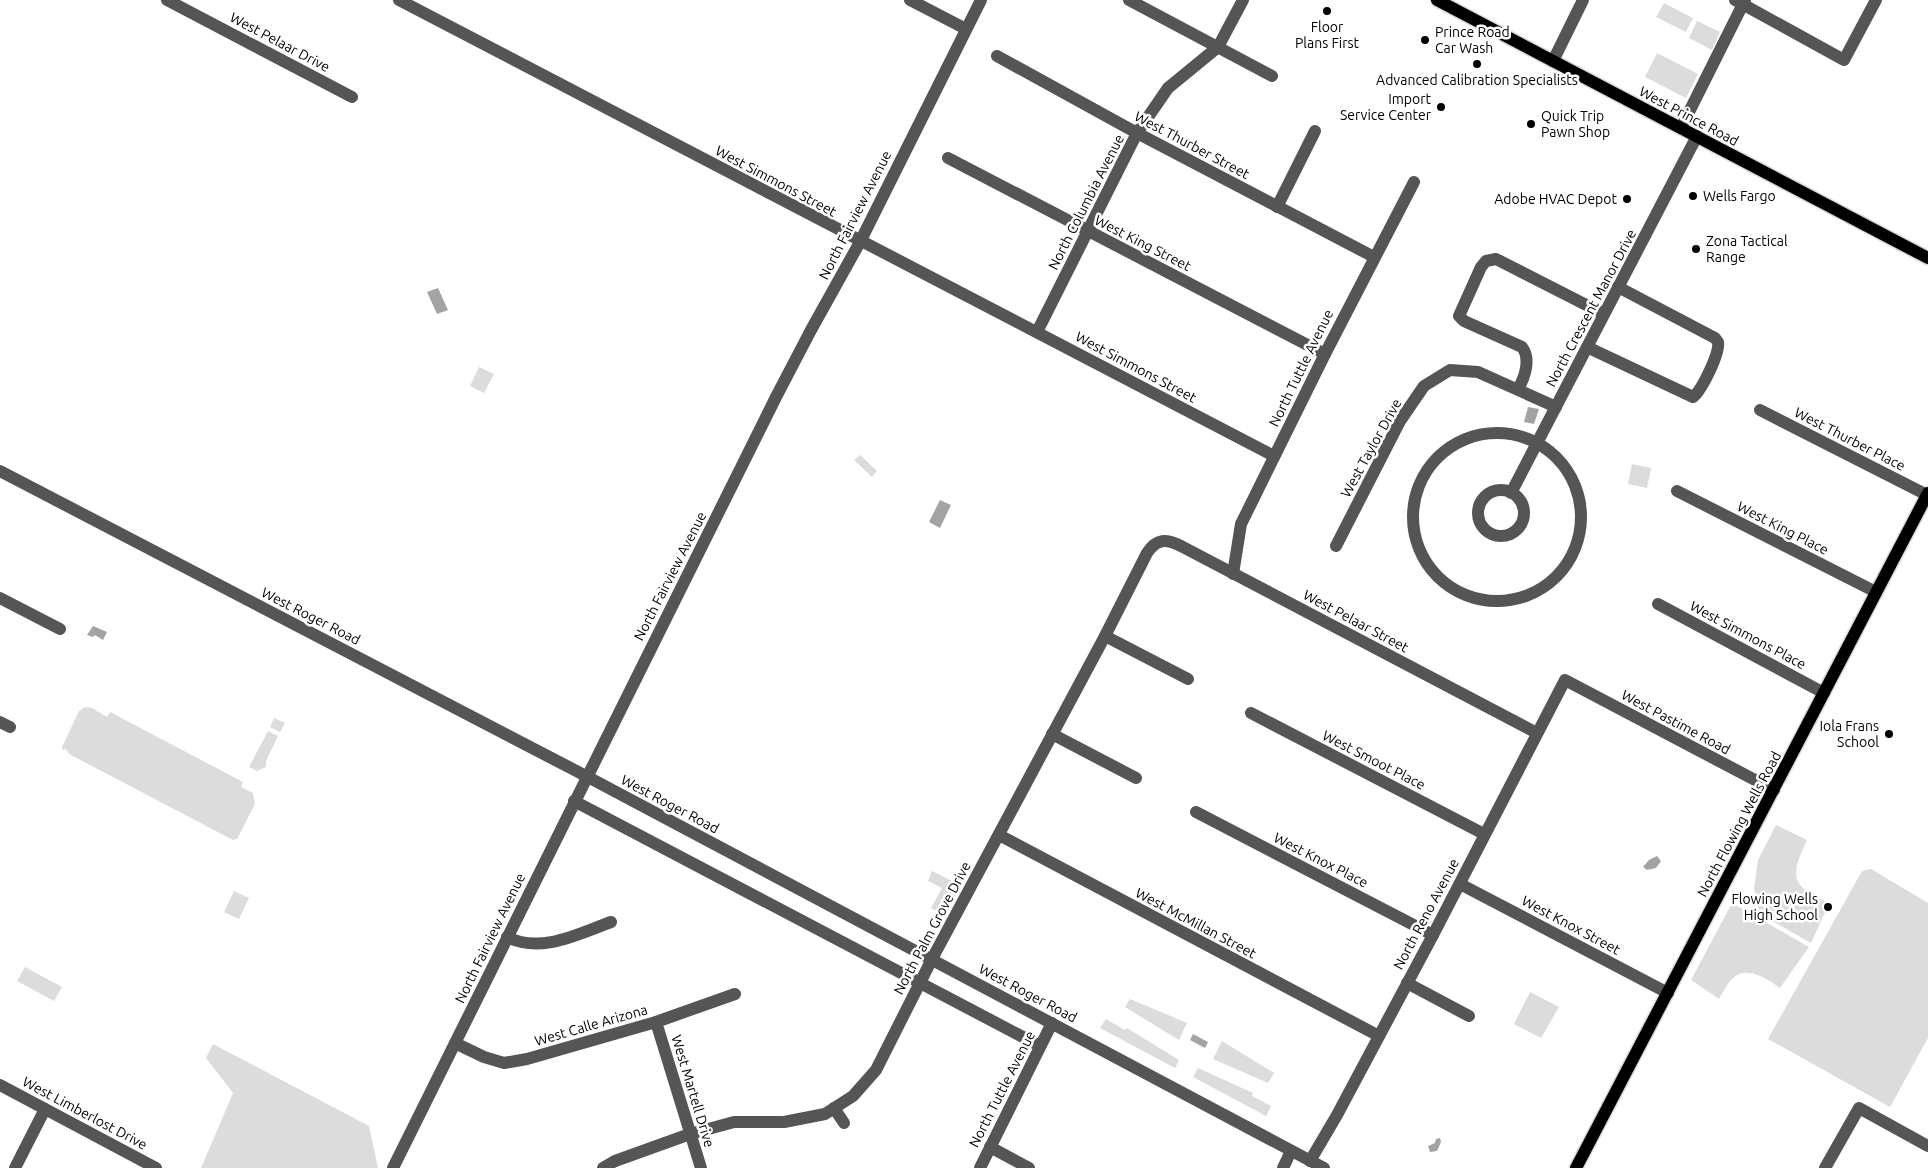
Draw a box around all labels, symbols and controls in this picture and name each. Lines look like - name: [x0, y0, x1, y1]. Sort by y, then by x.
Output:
- marker: Floor Plans First: [1321, 5, 1333, 17]
- street label: West Pelaar Drive: [227, 9, 333, 75]
- place label: Floor Plans First: [1295, 19, 1360, 51]
- place label: Prince Road Car Wash: [1435, 24, 1510, 56]
- marker: Prince Road Car Wash: [1419, 34, 1431, 46]
- marker: Advanced Calibration Specialists: [1471, 58, 1483, 70]
- place label: Advanced Calibration Specialists: [1376, 72, 1578, 88]
- street label: West Prince Road: [1637, 83, 1741, 149]
- place label: Import Service Center: [1340, 91, 1432, 123]
- marker: Import Service Center: [1435, 101, 1447, 113]
- street label: West Thurber Street: [1132, 108, 1253, 182]
- place label: Quick Trip Pawn Shop: [1541, 108, 1610, 140]
- marker: Quick Trip Pawn Shop: [1525, 118, 1537, 130]
- street label: North Columbia Avenue: [1045, 132, 1127, 272]
- street label: West Simmons Street: [713, 142, 840, 220]
- street label: North Fairview Avenue: [816, 148, 894, 282]
- place label: Wells Fargo: [1703, 188, 1776, 204]
- marker: Wells Fargo: [1687, 190, 1699, 202]
- place label: Adobe HVAC Depot: [1494, 191, 1617, 207]
- marker: Adobe HVAC Depot: [1621, 193, 1633, 205]
- street label: West King Street: [1092, 212, 1194, 274]
- street label: North Crescent Manor Drive: [1543, 227, 1639, 389]
- place label: Zona Tactical Range: [1706, 233, 1788, 265]
- marker: Zona Tactical Range: [1690, 243, 1702, 255]
- street label: North Tuttle Avenue: [1266, 307, 1336, 429]
- street label: West Simmons Street: [1073, 328, 1200, 406]
- street label: West Taylor Drive: [1337, 396, 1405, 500]
- street label: West Thurber Place: [1792, 404, 1908, 474]
- street label: West King Place: [1735, 498, 1831, 558]
- street label: North Fairview Avenue: [631, 509, 709, 643]
- street label: West Roger Road: [259, 584, 363, 648]
- street label: West Pelaar Street: [1301, 587, 1412, 656]
- street label: West Simmons Place: [1687, 598, 1809, 672]
- street label: West Pastime Road: [1619, 687, 1733, 757]
- place label: Iola Frans School: [1819, 718, 1879, 750]
- street label: West Smoot Place: [1320, 727, 1428, 793]
- marker: Iola Frans School: [1883, 728, 1895, 740]
- street label: North Flowing Wells Road: [1694, 749, 1784, 899]
- street label: West Roger Road: [618, 771, 722, 837]
- street label: West Knox Place: [1271, 829, 1371, 891]
- street label: North Reno Avenue: [1390, 856, 1462, 972]
- street label: North Palm Grove Drive: [890, 859, 974, 997]
- street label: North Fairview Avenue: [452, 870, 528, 1006]
- street label: West McMillan Street: [1133, 884, 1260, 962]
- place label: Flowing Wells High School: [1731, 891, 1818, 923]
- street label: West Knox Street: [1519, 892, 1623, 958]
- marker: Flowing Wells High School: [1822, 901, 1834, 913]
- street label: West Roger Road: [976, 960, 1080, 1026]
- street label: West Calle Arizona: [533, 1001, 649, 1049]
- street label: North Tuttle Avenue: [966, 1028, 1038, 1150]
- street label: West Martell Drive: [668, 1033, 718, 1149]
- street label: West Limberlost Drive: [20, 1073, 150, 1153]

